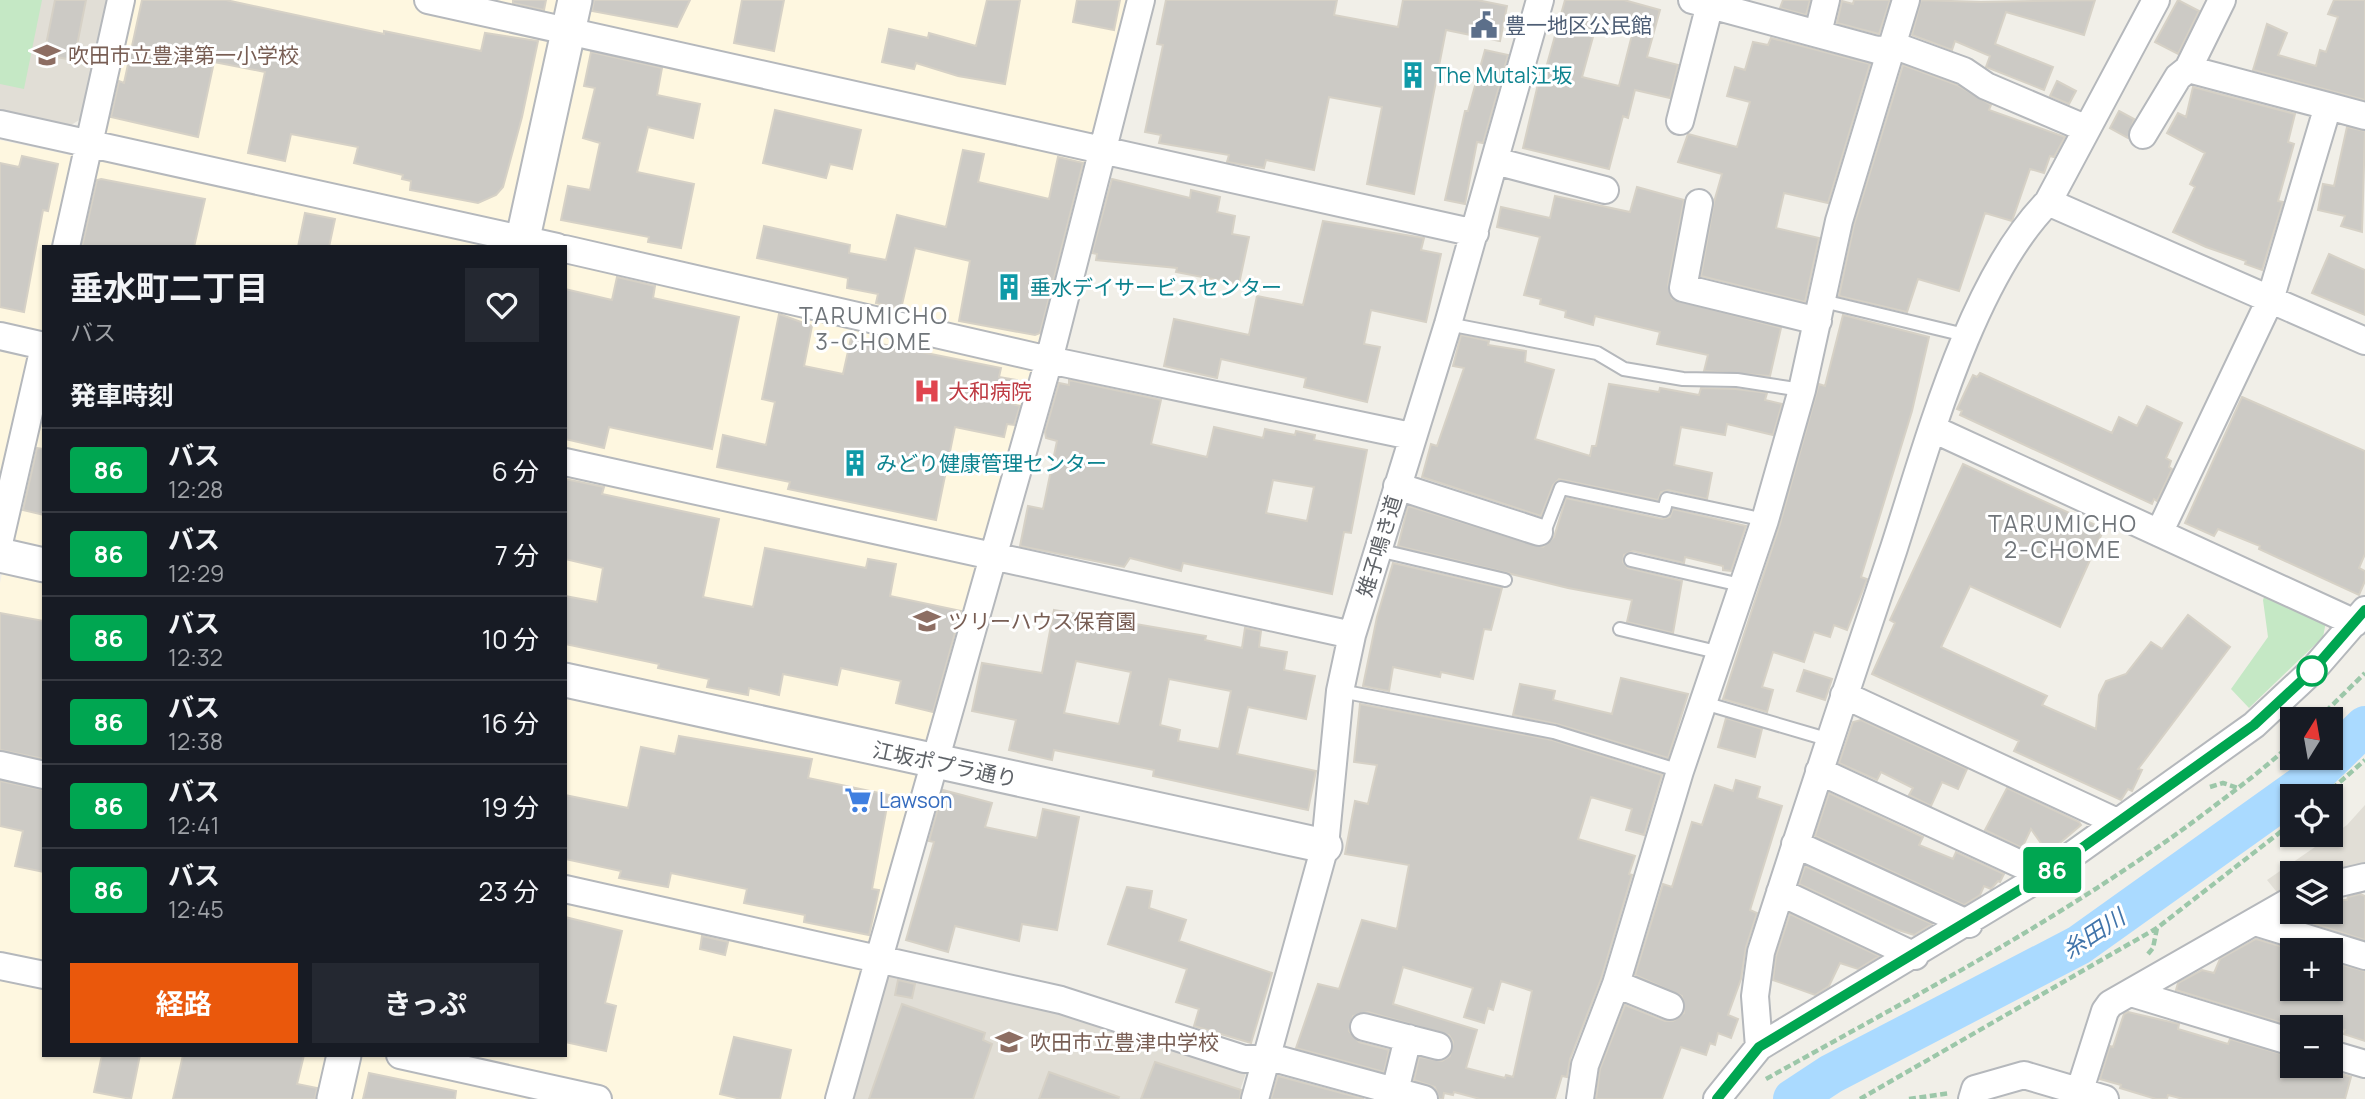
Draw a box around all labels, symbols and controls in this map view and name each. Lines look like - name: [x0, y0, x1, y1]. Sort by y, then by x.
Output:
- public building icon: 豊一地区公民館: [1469, 10, 1499, 40]
- place label: 豊一地区公民館: [1505, 11, 1652, 39]
- school or university icon: 吹田市立豊津第一小学校: [32, 40, 62, 70]
- place label: 吹田市立豊津第一小学校: [68, 41, 299, 69]
- building icon: The Mutal江坂: [1398, 60, 1428, 90]
- place label: The Mutal江坂: [1434, 61, 1573, 89]
- text: 垂水町二丁目: [70, 265, 268, 310]
- button: heart: [465, 268, 539, 342]
- building icon: 垂水デイサービスセンター: [994, 272, 1024, 302]
- place label: 垂水デイサービスセンター: [1030, 273, 1282, 301]
- district label: TARUMICHO 3-CHOME: [799, 299, 949, 357]
- text: バス: [70, 316, 116, 348]
- hospital icon: 大和病院: [912, 376, 942, 406]
- text: 発車時刻: [70, 377, 174, 413]
- place label: 大和病院: [948, 377, 1032, 405]
- text: バス: [168, 437, 220, 473]
- building icon: みどり健康管理センター: [840, 448, 870, 478]
- place label: みどり健康管理センター: [876, 449, 1107, 477]
- text: 86: [94, 453, 123, 486]
- text: 6 分: [492, 453, 539, 489]
- text: 12:28: [168, 473, 223, 505]
- street label: 雉子鳴き道: [1350, 492, 1408, 600]
- district label: TARUMICHO 2-CHOME: [1988, 507, 2138, 565]
- text: バス: [168, 521, 220, 557]
- text: 86: [94, 537, 123, 570]
- text: 7 分: [495, 537, 539, 573]
- text: 12:29: [168, 557, 224, 589]
- text: バス: [168, 605, 220, 641]
- school or university icon: ツリーハウス保育園: [912, 606, 942, 636]
- place label: ツリーハウス保育園: [948, 607, 1137, 635]
- text: 86: [94, 621, 123, 654]
- text: 10 分: [482, 621, 539, 657]
- text: 12:32: [168, 641, 223, 673]
- unlabelled marker: [2297, 656, 2327, 686]
- text: バス: [168, 689, 220, 725]
- text: 86: [94, 705, 123, 738]
- text: 16 分: [482, 705, 539, 741]
- north arrow: [2280, 707, 2343, 770]
- map controls: [2280, 707, 2343, 1078]
- text: 12:38: [168, 725, 223, 757]
- street label: 江坂ポプラ通り: [870, 735, 1020, 793]
- text: バス: [168, 773, 220, 809]
- button: locate: [2280, 784, 2343, 847]
- supermarket icon: Lawson: [843, 785, 873, 815]
- place label: Lawson: [879, 786, 953, 814]
- text: 86: [94, 789, 123, 822]
- text: 19 分: [482, 789, 539, 825]
- text: 12:41: [168, 809, 220, 841]
- line badge: 86: [2021, 847, 2084, 893]
- text: 86: [2037, 853, 2067, 886]
- text: バス: [168, 857, 220, 893]
- button: layers: [2280, 861, 2343, 924]
- text: 86: [94, 873, 123, 906]
- text: 23 分: [479, 873, 539, 909]
- text: 12:45: [168, 893, 224, 925]
- water label: 糸田川: [2055, 899, 2133, 965]
- button: +: [2280, 938, 2343, 1001]
- button: 経路: [70, 963, 298, 1043]
- button: きっぷ: [312, 963, 539, 1043]
- button: −: [2280, 1015, 2343, 1078]
- school or university icon: 吹田市立豊津中学校: [994, 1027, 1024, 1057]
- place label: 吹田市立豊津中学校: [1030, 1028, 1219, 1056]

